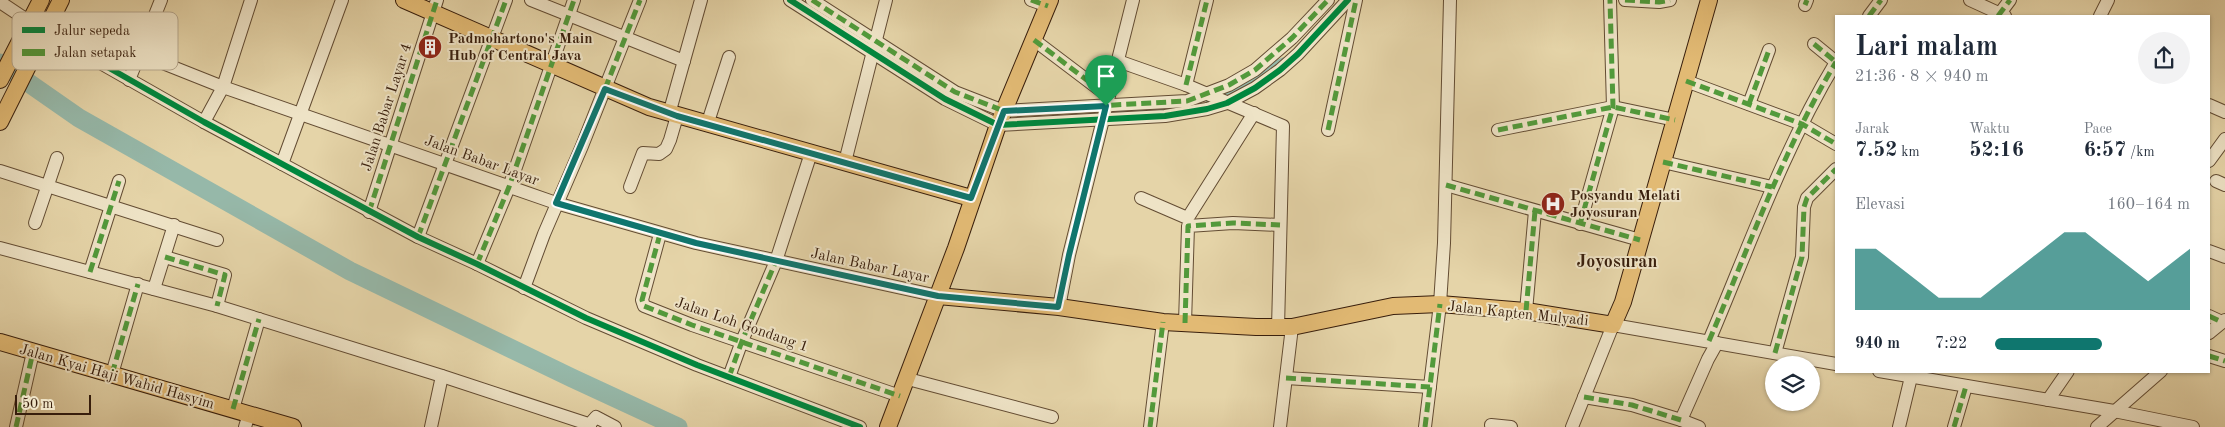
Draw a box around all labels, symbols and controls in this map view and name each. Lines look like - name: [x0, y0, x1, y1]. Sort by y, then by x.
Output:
- legend: [12, 12, 178, 70]
- text: Jalur sepeda: [54, 24, 130, 38]
- place label: Padmohartono's Main Hub of Central Java: [448, 32, 593, 64]
- button: share: [2138, 32, 2190, 84]
- building icon: Padmohartono's Main Hub of Central Java: [417, 34, 443, 60]
- text: Lari malam: [1855, 34, 1998, 62]
- street label: Jalan Babar Layar 4: [360, 42, 415, 173]
- text: Jalan setapak: [54, 46, 136, 60]
- pin: [1085, 55, 1127, 106]
- icon: arrive: [1092, 62, 1120, 90]
- text: 21:36 · 8 × 940 m: [1855, 69, 1988, 85]
- text: Jarak: [1855, 122, 1889, 136]
- text: Waktu: [1969, 122, 2010, 136]
- text: Pace: [2084, 122, 2112, 136]
- street label: Jalan Babar Layar: [422, 134, 541, 189]
- text: 7.52: [1855, 140, 1897, 161]
- text: 52:16: [1969, 140, 2024, 161]
- text: 6:57: [2084, 140, 2126, 161]
- text: km: [1897, 145, 1920, 159]
- text: /km: [2126, 145, 2155, 159]
- place label: Posyandu Melati Joyosuran: [1570, 189, 1680, 221]
- hospital icon: Posyandu Melati Joyosuran: [1540, 191, 1566, 217]
- text: Elevasi: [1855, 197, 1905, 213]
- text: 160–164 m: [2107, 197, 2190, 213]
- street label: Jalan Babar Layar: [809, 247, 930, 286]
- district label: Joyosuran: [1576, 253, 1658, 271]
- street label: Jalan Loh Gondang 1: [673, 296, 810, 355]
- street label: Jalan Kapten Mulyadi: [1447, 300, 1589, 329]
- text: 940 m: [1855, 336, 1900, 352]
- text: 7:22: [1935, 336, 1967, 352]
- street label: Jalan Kyai Haji Wahid Hasyim: [17, 342, 216, 413]
- map controls: [1765, 356, 1820, 411]
- button: layers: [1765, 356, 1820, 411]
- scale bar: [15, 392, 91, 415]
- text: 50 m: [22, 397, 53, 411]

